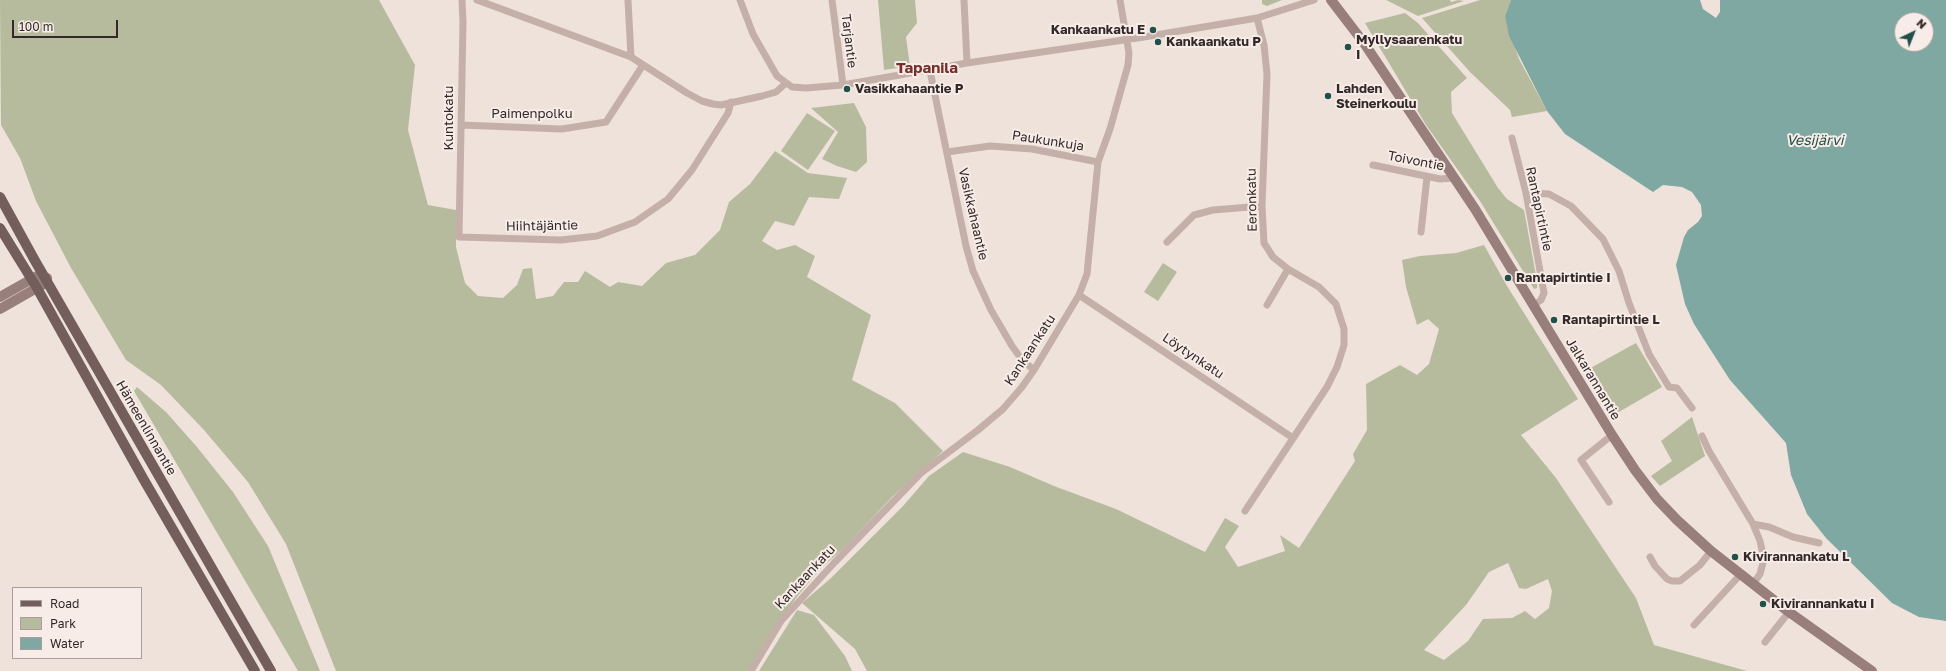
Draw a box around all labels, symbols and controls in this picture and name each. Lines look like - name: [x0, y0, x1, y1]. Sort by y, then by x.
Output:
- scale bar: [14, 12, 120, 38]
- north arrow: [1894, 12, 1934, 52]
- street label: Tarjantie: [838, 13, 860, 69]
- text: N: [1914, 16, 1929, 31]
- text: 100 m: [19, 19, 53, 34]
- place label: Kankaankatu E: [1051, 22, 1145, 38]
- marker: Kankaankatu E: [1148, 25, 1158, 35]
- place label: Myllysaarenkatu I: [1356, 32, 1462, 63]
- place label: Kankaankatu P: [1166, 34, 1261, 50]
- marker: Kankaankatu P: [1153, 37, 1163, 47]
- marker: Myllysaarenkatu I: [1343, 42, 1353, 52]
- district label: Tapanila: [896, 59, 958, 77]
- place label: Vasikkahaantie P: [855, 81, 963, 97]
- place label: Lahden Steinerkoulu: [1336, 81, 1417, 112]
- marker: Vasikkahaantie P: [842, 84, 852, 94]
- street label: Kuntokatu: [441, 86, 457, 150]
- marker: Lahden Steinerkoulu: [1323, 91, 1333, 101]
- street label: Paimenpolku: [491, 106, 573, 122]
- street label: Paukunkuja: [1011, 128, 1085, 154]
- water label: Vesijärvi: [1787, 133, 1843, 149]
- street label: Toivontie: [1386, 148, 1446, 174]
- street label: Rantapirtintie: [1522, 165, 1556, 253]
- street label: Vasikkahaantie: [955, 166, 991, 262]
- street label: Eeronkatu: [1244, 168, 1260, 232]
- street label: Hiihtäjäntie: [506, 218, 578, 234]
- place label: Rantapirtintie I: [1516, 270, 1611, 286]
- marker: Rantapirtintie I: [1503, 273, 1513, 283]
- street label: Kankaankatu: [1001, 312, 1059, 388]
- place label: Rantapirtintie L: [1562, 312, 1660, 328]
- marker: Rantapirtintie L: [1549, 315, 1559, 325]
- street label: Löytynkatu: [1159, 330, 1227, 382]
- street label: Jalkarannantie: [1562, 335, 1624, 423]
- street label: Hämeenlinnantie: [113, 378, 179, 478]
- street label: Kankaankatu: [771, 542, 839, 612]
- place label: Kivirannankatu L: [1743, 549, 1849, 565]
- marker: Kivirannankatu L: [1730, 552, 1740, 562]
- legend: [12, 587, 142, 659]
- text: Road: [50, 596, 79, 611]
- place label: Kivirannankatu I: [1771, 596, 1874, 612]
- marker: Kivirannankatu I: [1758, 599, 1768, 609]
- text: Park: [50, 616, 76, 631]
- text: Water: [50, 636, 84, 651]

